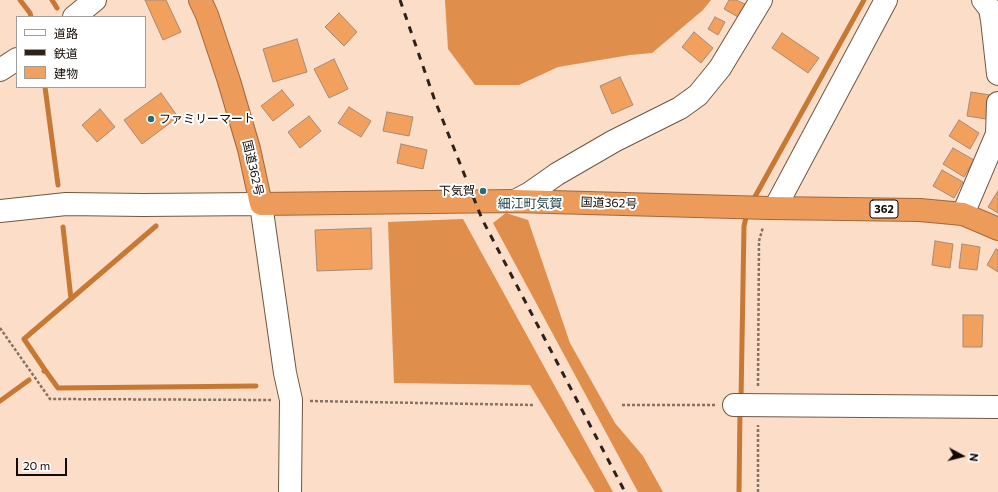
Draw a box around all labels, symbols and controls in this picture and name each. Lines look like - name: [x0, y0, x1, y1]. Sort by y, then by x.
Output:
- legend: [16, 16, 146, 88]
- text: 道路: [54, 26, 78, 40]
- text: 鉄道: [54, 46, 78, 60]
- text: 建物: [54, 66, 78, 80]
- place label: ファミリーマート: [159, 112, 255, 126]
- marker: ファミリーマート: [146, 114, 156, 124]
- street label: 国道362号: [240, 139, 266, 197]
- place label: 下気賀: [439, 184, 475, 198]
- marker: 下気賀: [478, 186, 488, 196]
- street label: 国道362号: [580, 195, 638, 211]
- district label: 細江町気賀: [498, 196, 562, 212]
- road number: 362: [870, 200, 898, 218]
- north arrow: [942, 436, 982, 476]
- scale bar: [18, 450, 69, 476]
- text: N: [967, 453, 981, 462]
- text: 20 m: [23, 458, 50, 472]

